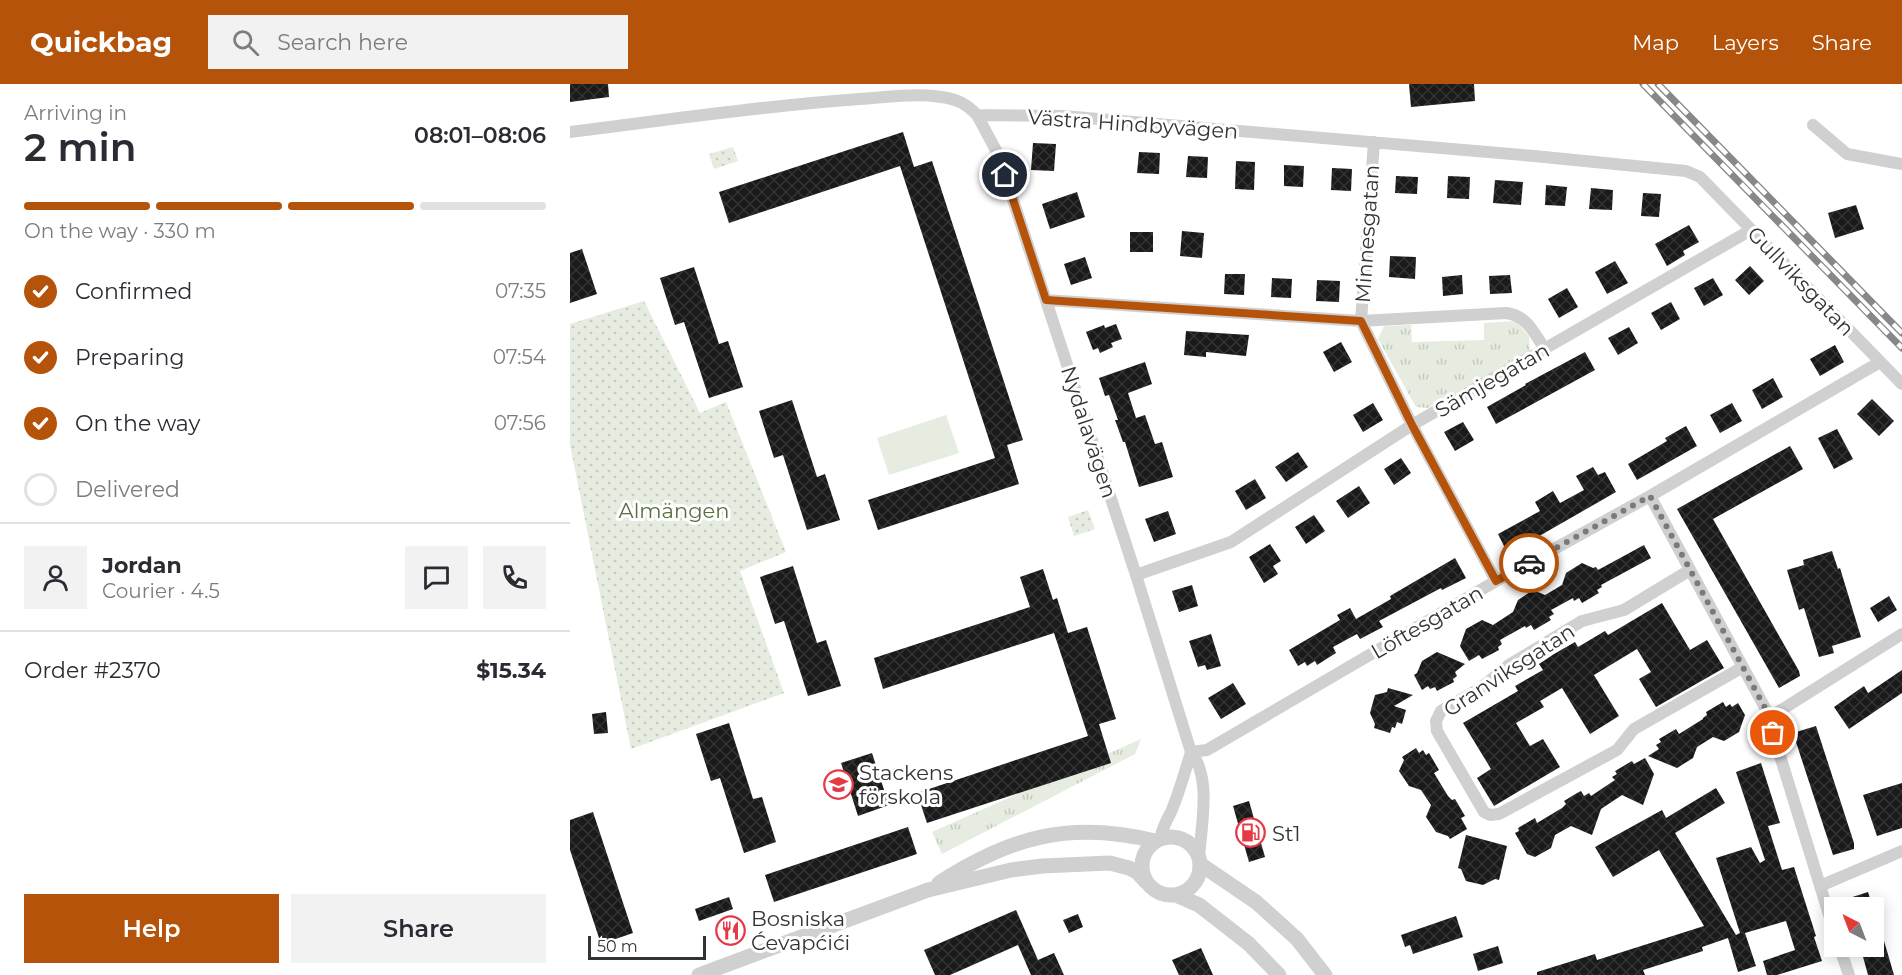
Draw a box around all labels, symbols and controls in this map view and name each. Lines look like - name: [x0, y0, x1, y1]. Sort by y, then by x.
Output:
- search box: [208, 15, 628, 69]
- text: Quickbag: [30, 25, 172, 59]
- icon: search: [229, 26, 262, 59]
- text: Search here: [277, 29, 408, 56]
- text: Map: [1632, 30, 1679, 55]
- text: Layers: [1712, 30, 1779, 55]
- text: Share: [1812, 30, 1872, 55]
- text: Arriving in: [24, 101, 127, 125]
- street label: Västra Hindbyvägen: [1027, 104, 1239, 144]
- text: 08:01–08:06: [414, 122, 546, 149]
- text: 2 min: [24, 123, 137, 171]
- pin: [979, 149, 1030, 200]
- icon: home: [988, 158, 1021, 191]
- street label: Minnesgatan: [1350, 164, 1384, 304]
- text: On the way · 330 m: [24, 219, 216, 243]
- street label: Gullviksgatan: [1742, 221, 1860, 341]
- icon: check: [24, 275, 57, 308]
- text: Confirmed: [75, 278, 192, 305]
- text: 07:35: [495, 279, 546, 303]
- street label: Sämjegatan: [1431, 337, 1553, 423]
- icon: check: [24, 341, 57, 374]
- text: Preparing: [75, 344, 184, 371]
- text: 07:54: [493, 345, 546, 369]
- street label: Nydalavägen: [1056, 363, 1122, 501]
- icon: check: [24, 407, 57, 440]
- text: On the way: [75, 410, 200, 437]
- text: 07:56: [494, 411, 546, 435]
- text: Delivered: [75, 476, 180, 503]
- park label: Almängen: [619, 498, 729, 523]
- courier: [1499, 533, 1559, 593]
- button: person: [24, 546, 87, 609]
- button: chat: [405, 546, 468, 609]
- button: phone: [483, 546, 546, 609]
- icon: car: [1513, 547, 1546, 580]
- text: Jordan: [102, 552, 182, 579]
- text: Courier · 4.5: [102, 579, 220, 603]
- street label: Löftesgatan: [1367, 580, 1487, 664]
- street label: Granviksgatan: [1439, 618, 1579, 722]
- text: Order #2370: [24, 657, 161, 684]
- text: $15.34: [476, 657, 546, 684]
- pin: [1747, 707, 1798, 758]
- icon: bag: [1756, 716, 1789, 749]
- place label: Stackens förskola: [859, 760, 953, 809]
- school or university icon: Stackens förskola: [822, 768, 854, 800]
- fuel station icon: St1: [1235, 817, 1267, 849]
- place label: St1: [1272, 821, 1301, 846]
- button: Help: [24, 894, 279, 963]
- button: Share: [291, 894, 546, 963]
- north arrow: [1824, 897, 1884, 957]
- map controls: [1824, 897, 1884, 957]
- place label: Bosniska Ćevapćići: [751, 906, 850, 955]
- restaurant icon: Bosniska Ćevapćići: [714, 914, 746, 946]
- scale bar: [588, 933, 706, 960]
- text: 50 m: [597, 937, 638, 956]

